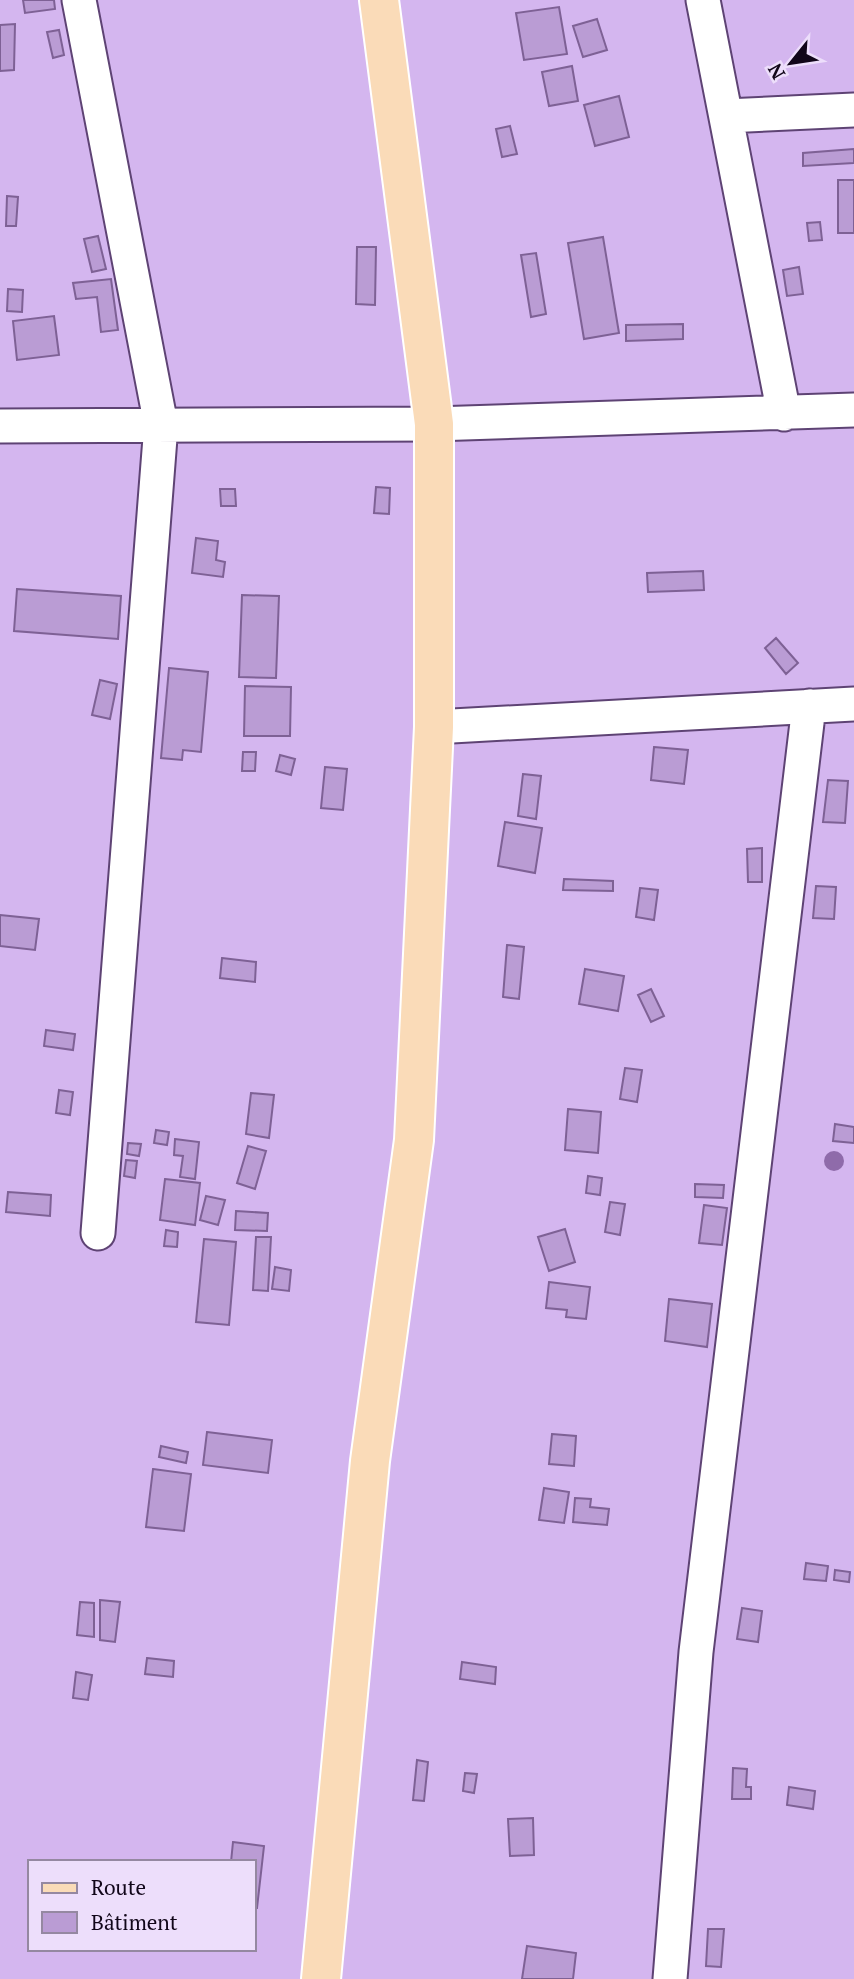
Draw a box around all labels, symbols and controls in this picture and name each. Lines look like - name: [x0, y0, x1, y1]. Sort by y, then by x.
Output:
- north arrow: [756, 28, 826, 98]
- text: N: [761, 59, 790, 84]
- legend: [28, 1860, 256, 1951]
- text: Route: [91, 1873, 146, 1901]
- text: Bâtiment: [91, 1908, 178, 1936]

